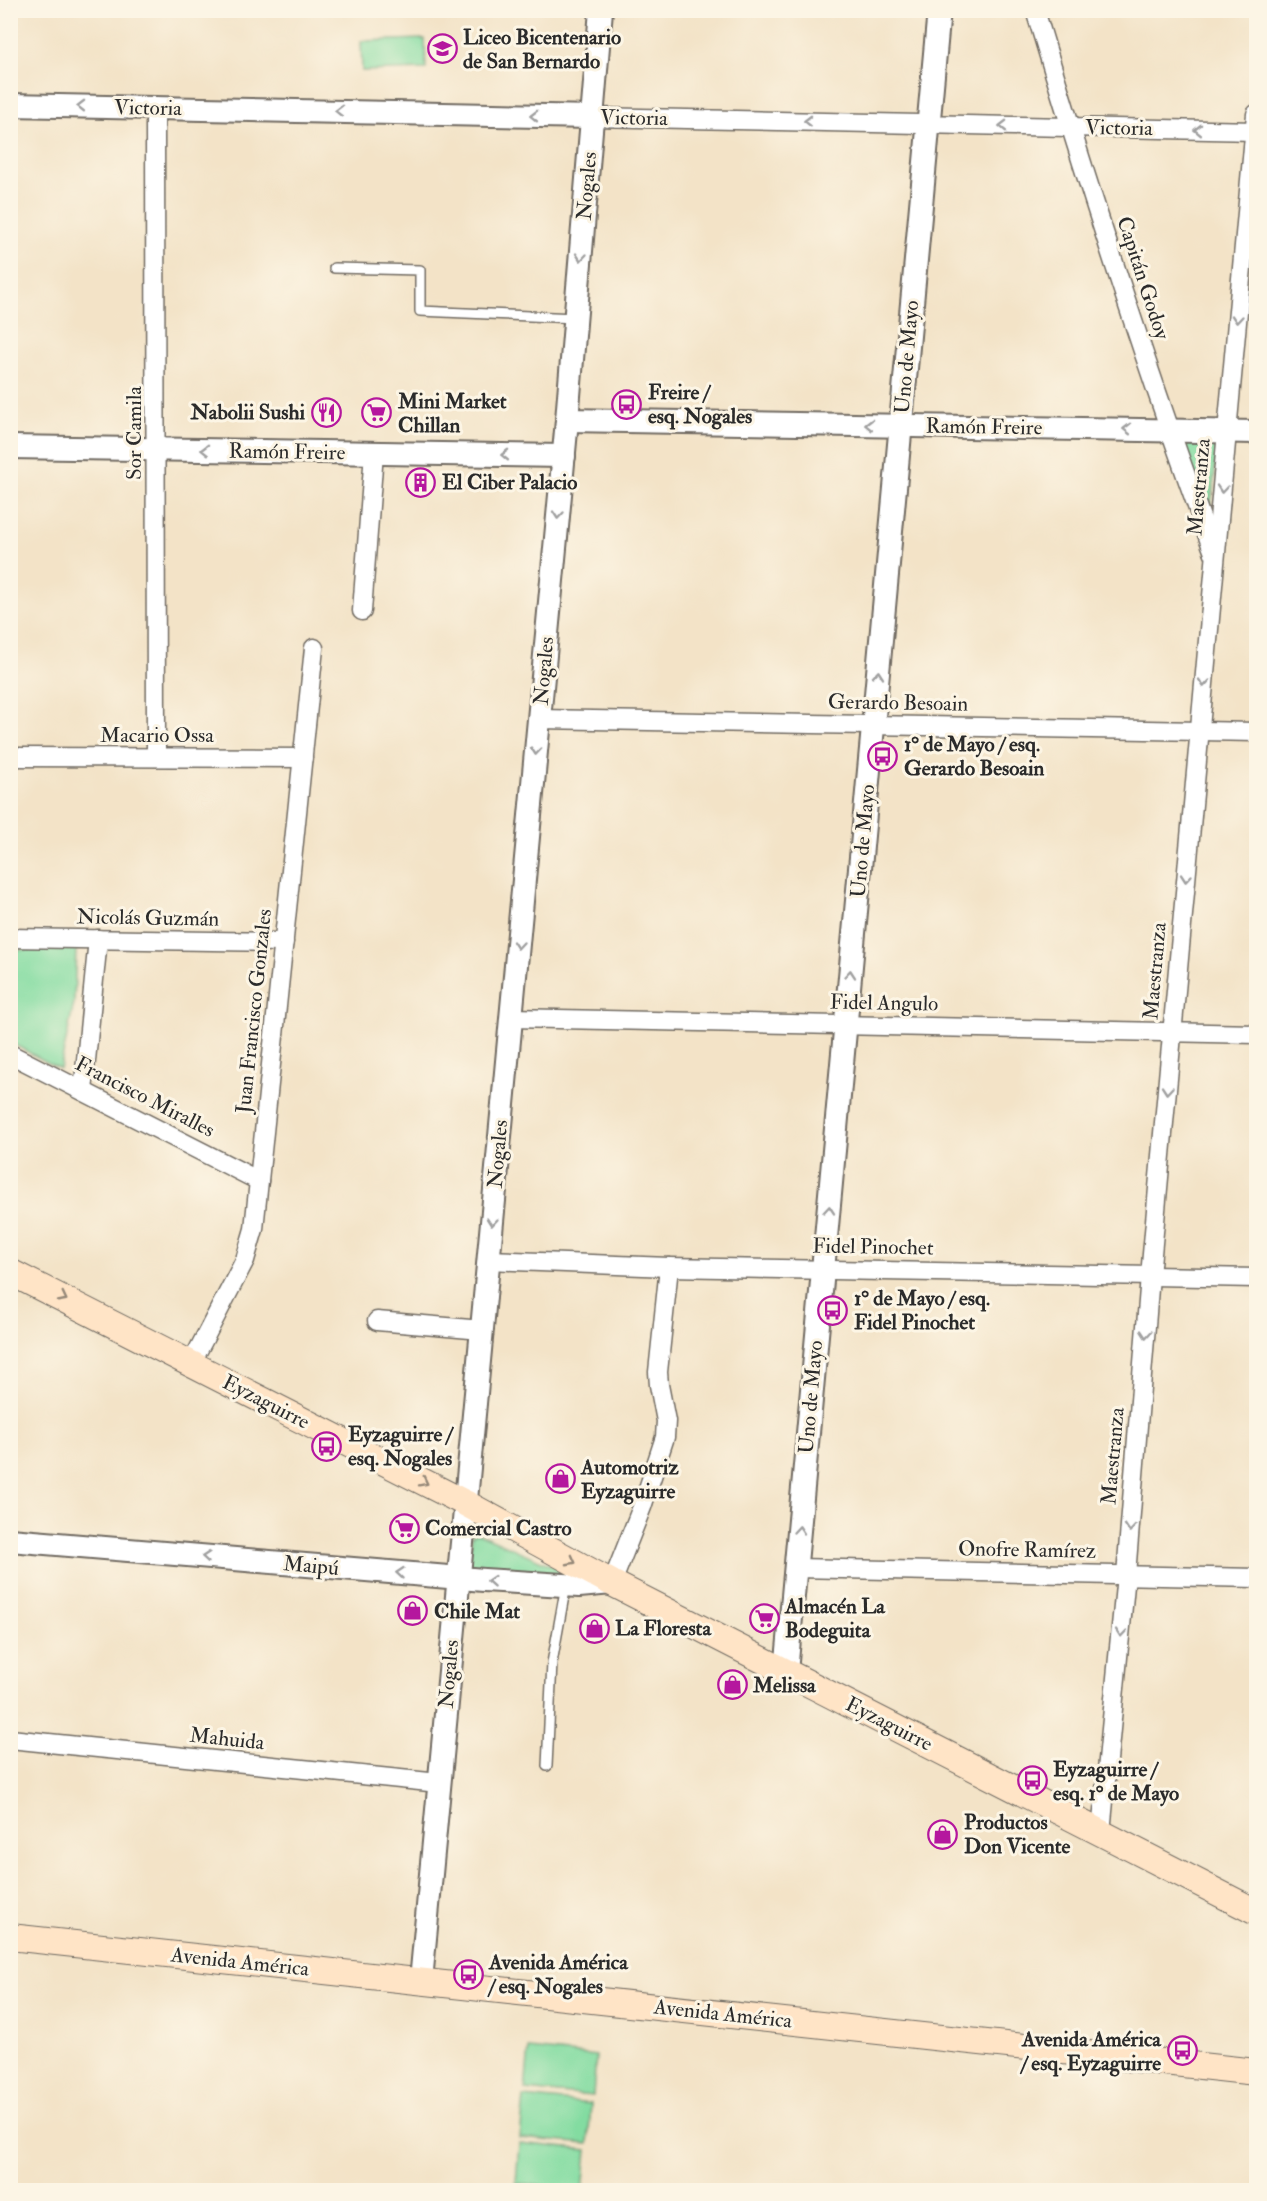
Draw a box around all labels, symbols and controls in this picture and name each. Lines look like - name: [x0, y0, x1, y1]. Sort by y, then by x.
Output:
- place label: Liceo Bicentenario de San Bernardo: [463, 24, 621, 75]
- school or university icon: Liceo Bicentenario de San Bernardo: [426, 33, 458, 65]
- street label: Victoria: [114, 94, 182, 122]
- one-way arrow: [76, 100, 85, 112]
- street label: Victoria: [600, 104, 668, 132]
- one-way arrow: [334, 105, 343, 118]
- one-way arrow: [529, 109, 538, 122]
- street label: Victoria: [1085, 114, 1153, 142]
- one-way arrow: [804, 115, 813, 128]
- one-way arrow: [999, 119, 1008, 132]
- one-way arrow: [1194, 124, 1203, 136]
- street label: Nogales: [571, 151, 603, 221]
- street label: Capitán Godoy: [1110, 213, 1176, 344]
- one-way arrow: [574, 253, 587, 262]
- street label: Uno de Mayo: [889, 299, 925, 415]
- one-way arrow: [1231, 314, 1244, 324]
- place label: Freire / esq. Nogales: [648, 379, 752, 430]
- street label: Sor Camila: [121, 386, 148, 480]
- place label: Mini Market Chillan: [397, 388, 507, 439]
- bus stop icon: Freire / esq. Nogales: [611, 388, 643, 420]
- restaurant icon: Nabolii Sushi: [310, 396, 342, 428]
- supermarket icon: Mini Market Chillan: [361, 397, 393, 429]
- place label: Nabolii Sushi: [190, 399, 305, 426]
- street label: Ramón Freire: [925, 412, 1043, 442]
- one-way arrow: [864, 419, 873, 431]
- one-way arrow: [1122, 423, 1131, 435]
- street label: Ramón Freire: [228, 437, 346, 467]
- street label: Maestranza: [1181, 437, 1217, 537]
- one-way arrow: [201, 444, 210, 457]
- one-way arrow: [501, 449, 510, 461]
- building icon: El Ciber Palacio: [405, 466, 437, 498]
- place label: El Ciber Palacio: [442, 469, 577, 496]
- one-way arrow: [1216, 485, 1229, 494]
- one-way arrow: [552, 510, 565, 519]
- street label: Nogales: [528, 636, 560, 706]
- one-way arrow: [871, 671, 884, 680]
- one-way arrow: [1198, 679, 1211, 688]
- street label: Gerardo Besoain: [828, 688, 969, 718]
- street label: Macario Ossa: [100, 722, 214, 749]
- place label: 1° de Mayo / esq. Gerardo Besoain: [904, 731, 1045, 782]
- bus stop icon: 1° de Mayo / esq. Gerardo Besoain: [867, 740, 899, 772]
- one-way arrow: [530, 746, 543, 755]
- street label: Uno de Mayo: [845, 783, 881, 899]
- one-way arrow: [1180, 873, 1193, 882]
- street label: Nicolás Guzmán: [76, 903, 220, 933]
- street label: Juan Francisco Gonzales: [230, 907, 278, 1116]
- street label: Maestranza: [1137, 921, 1173, 1021]
- one-way arrow: [512, 940, 525, 949]
- one-way arrow: [843, 969, 856, 979]
- street label: Fidel Angulo: [830, 989, 938, 1017]
- street label: Francisco Miralles: [71, 1050, 219, 1144]
- one-way arrow: [1161, 1085, 1174, 1094]
- street label: Nogales: [482, 1119, 514, 1189]
- one-way arrow: [822, 1205, 835, 1215]
- one-way arrow: [486, 1218, 499, 1227]
- street label: Fidel Pinochet: [812, 1232, 934, 1262]
- place label: 1° de Mayo / esq. Fidel Pinochet: [854, 1285, 990, 1336]
- one-way arrow: [56, 1291, 67, 1302]
- bus stop icon: 1° de Mayo / esq. Fidel Pinochet: [817, 1294, 849, 1326]
- one-way arrow: [1139, 1329, 1152, 1338]
- street label: Uno de Mayo: [793, 1339, 829, 1455]
- street label: Eyzaguirre: [218, 1369, 314, 1436]
- street label: Maestranza: [1095, 1406, 1131, 1506]
- place label: Eyzaguirre / esq. Nogales: [348, 1421, 455, 1472]
- bus stop icon: Eyzaguirre / esq. Nogales: [311, 1430, 343, 1462]
- place label: Automotriz Eyzaguirre: [580, 1454, 679, 1505]
- shop icon: Automotriz Eyzaguirre: [544, 1463, 576, 1495]
- one-way arrow: [417, 1475, 428, 1486]
- supermarket icon: Comercial Castro: [388, 1512, 420, 1544]
- place label: Comercial Castro: [425, 1515, 572, 1542]
- one-way arrow: [1124, 1524, 1137, 1533]
- one-way arrow: [792, 1525, 805, 1534]
- street label: Onofre Ramírez: [958, 1535, 1096, 1565]
- one-way arrow: [201, 1550, 210, 1563]
- street label: Maipú: [282, 1550, 340, 1582]
- one-way arrow: [566, 1554, 576, 1565]
- one-way arrow: [395, 1567, 404, 1580]
- one-way arrow: [486, 1574, 495, 1587]
- place label: Almacén La Bodeguita: [784, 1593, 886, 1644]
- shop icon: Chile Mat: [397, 1595, 429, 1627]
- place label: Chile Mat: [434, 1598, 520, 1625]
- supermarket icon: Almacén La Bodeguita: [748, 1602, 780, 1634]
- shop icon: La Floresta: [578, 1612, 610, 1644]
- place label: La Floresta: [615, 1615, 712, 1642]
- one-way arrow: [1115, 1629, 1128, 1638]
- street label: Nogales: [433, 1639, 465, 1709]
- shop icon: Melissa: [716, 1669, 748, 1701]
- place label: Melissa: [752, 1672, 817, 1699]
- street label: Eyzaguirre: [841, 1691, 937, 1758]
- street label: Mahuida: [188, 1722, 266, 1756]
- place label: Eyzaguirre / esq. 1° de Mayo: [1053, 1756, 1179, 1807]
- bus stop icon: Eyzaguirre / esq. 1° de Mayo: [1016, 1765, 1048, 1797]
- place label: Productos Don Vicente: [964, 1809, 1070, 1860]
- shop icon: Productos Don Vicente: [927, 1818, 959, 1850]
- street label: Avenida América: [169, 1941, 311, 1983]
- place label: Avenida América / esq. Nogales: [487, 1949, 629, 2000]
- bus stop icon: Avenida América / esq. Nogales: [452, 1958, 484, 1990]
- street label: Avenida América: [652, 1993, 794, 2035]
- place label: Avenida América / esq. Eyzaguirre: [1020, 2026, 1162, 2077]
- bus stop icon: Avenida América / esq. Eyzaguirre: [1166, 2035, 1198, 2067]

